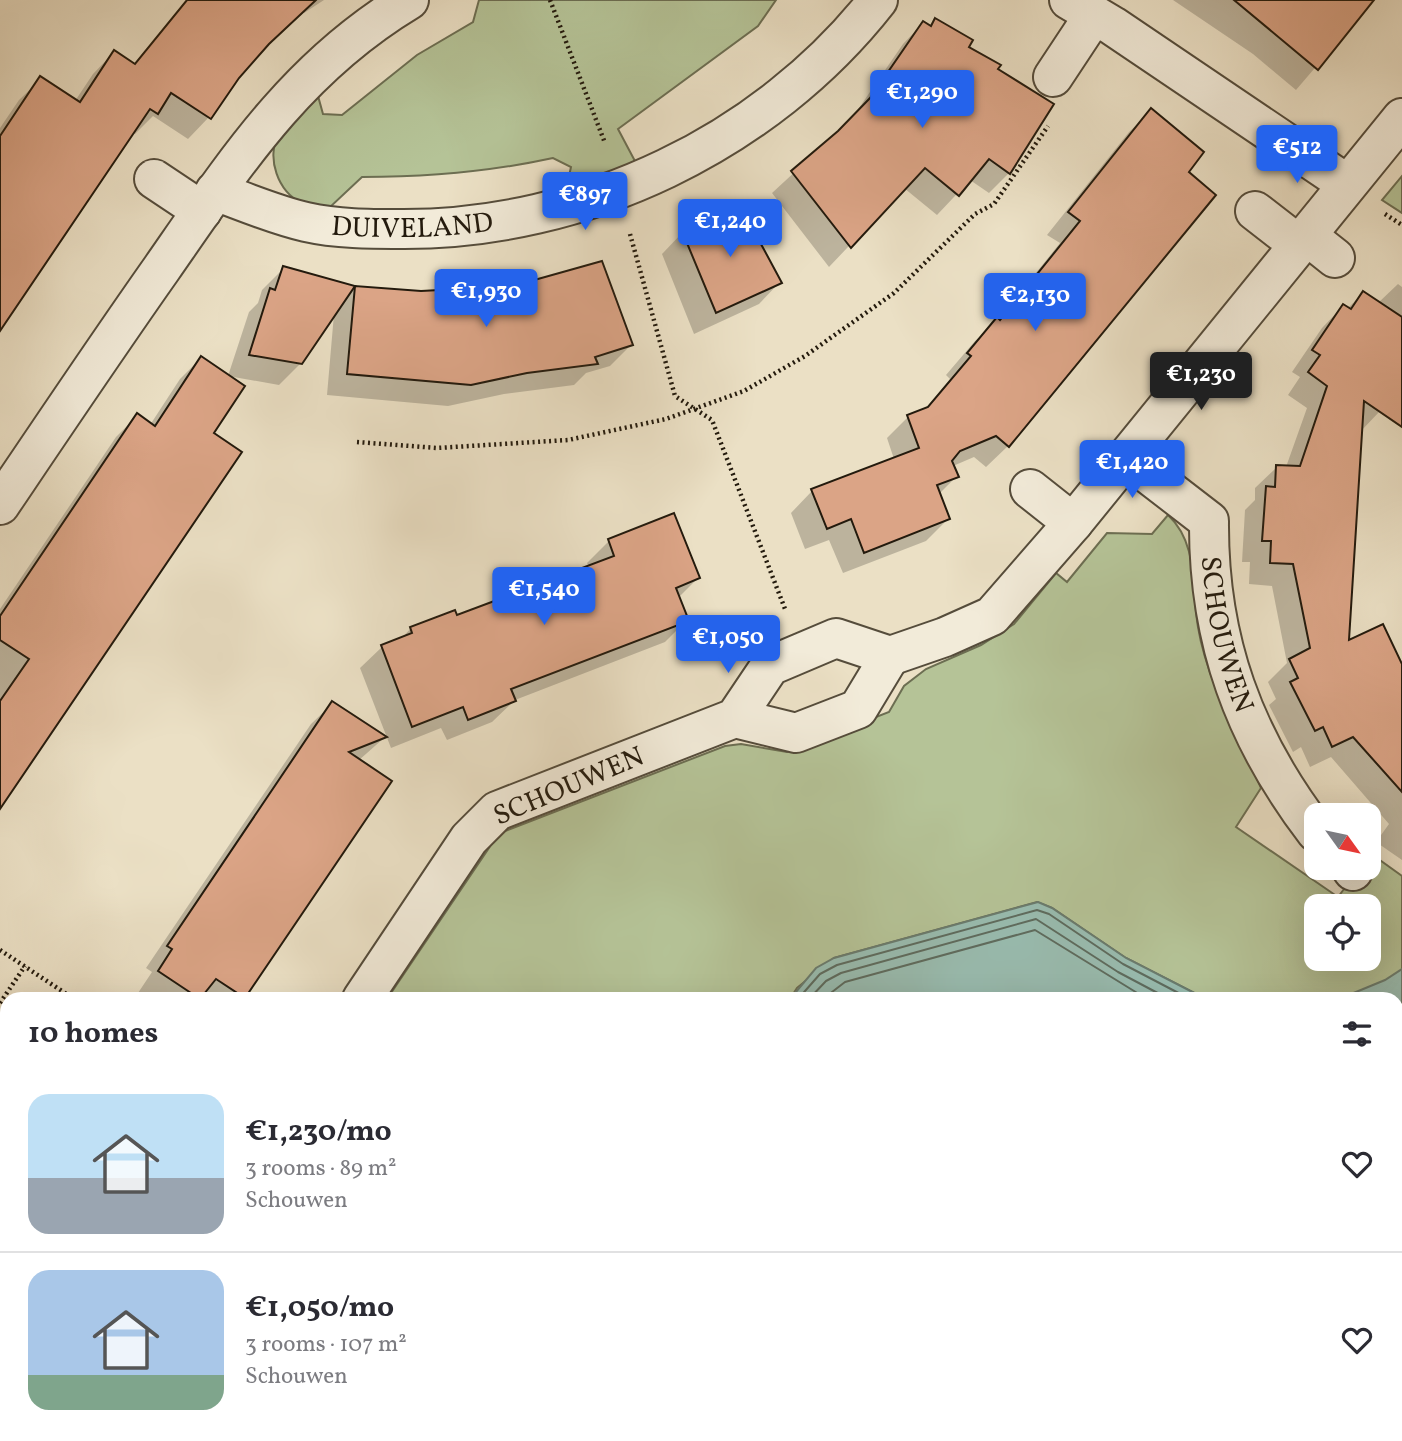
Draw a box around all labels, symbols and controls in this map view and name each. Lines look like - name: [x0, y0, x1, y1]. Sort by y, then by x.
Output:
- pin: €1,290: [865, 71, 979, 130]
- text: €1,290: [886, 77, 958, 109]
- pin: €512: [1256, 125, 1338, 185]
- text: €512: [1272, 132, 1322, 164]
- pin: €897: [544, 173, 626, 232]
- text: €897: [558, 179, 612, 211]
- pin: €1,240: [673, 200, 787, 259]
- street label: DUIVELAND: [330, 203, 496, 249]
- text: €1,240: [694, 206, 766, 238]
- pin: €1,930: [429, 270, 543, 329]
- pin: €2,130: [978, 274, 1092, 333]
- text: €1,930: [451, 276, 521, 308]
- text: €2,130: [1000, 280, 1070, 312]
- pin: €1,230: [1144, 352, 1258, 412]
- text: €1,230: [1166, 359, 1236, 391]
- pin: €1,420: [1075, 440, 1189, 500]
- text: €1,420: [1096, 447, 1168, 479]
- street label: SCHOUWEN: [1190, 555, 1263, 719]
- pin: €1,540: [487, 568, 601, 627]
- text: €1,540: [508, 574, 580, 606]
- pin: €1,050: [671, 616, 785, 675]
- text: €1,050: [692, 622, 764, 654]
- street label: SCHOUWEN: [488, 738, 650, 836]
- north arrow: [1304, 803, 1381, 880]
- map controls: [1304, 803, 1381, 971]
- button: locate: [1304, 894, 1381, 971]
- text: 10 homes: [28, 1013, 158, 1055]
- icon: filters: [1338, 1015, 1376, 1053]
- text: €1,230/mo: [245, 1111, 392, 1153]
- icon: home: [84, 1122, 168, 1206]
- icon: heart: [1338, 1145, 1376, 1183]
- text: 3 rooms · 89 m²: [245, 1153, 397, 1185]
- text: Schouwen: [245, 1185, 348, 1217]
- text: €1,050/mo: [245, 1287, 394, 1329]
- icon: home: [84, 1298, 168, 1382]
- icon: heart: [1338, 1321, 1376, 1359]
- text: 3 rooms · 107 m²: [245, 1329, 407, 1361]
- text: Schouwen: [245, 1361, 348, 1393]

